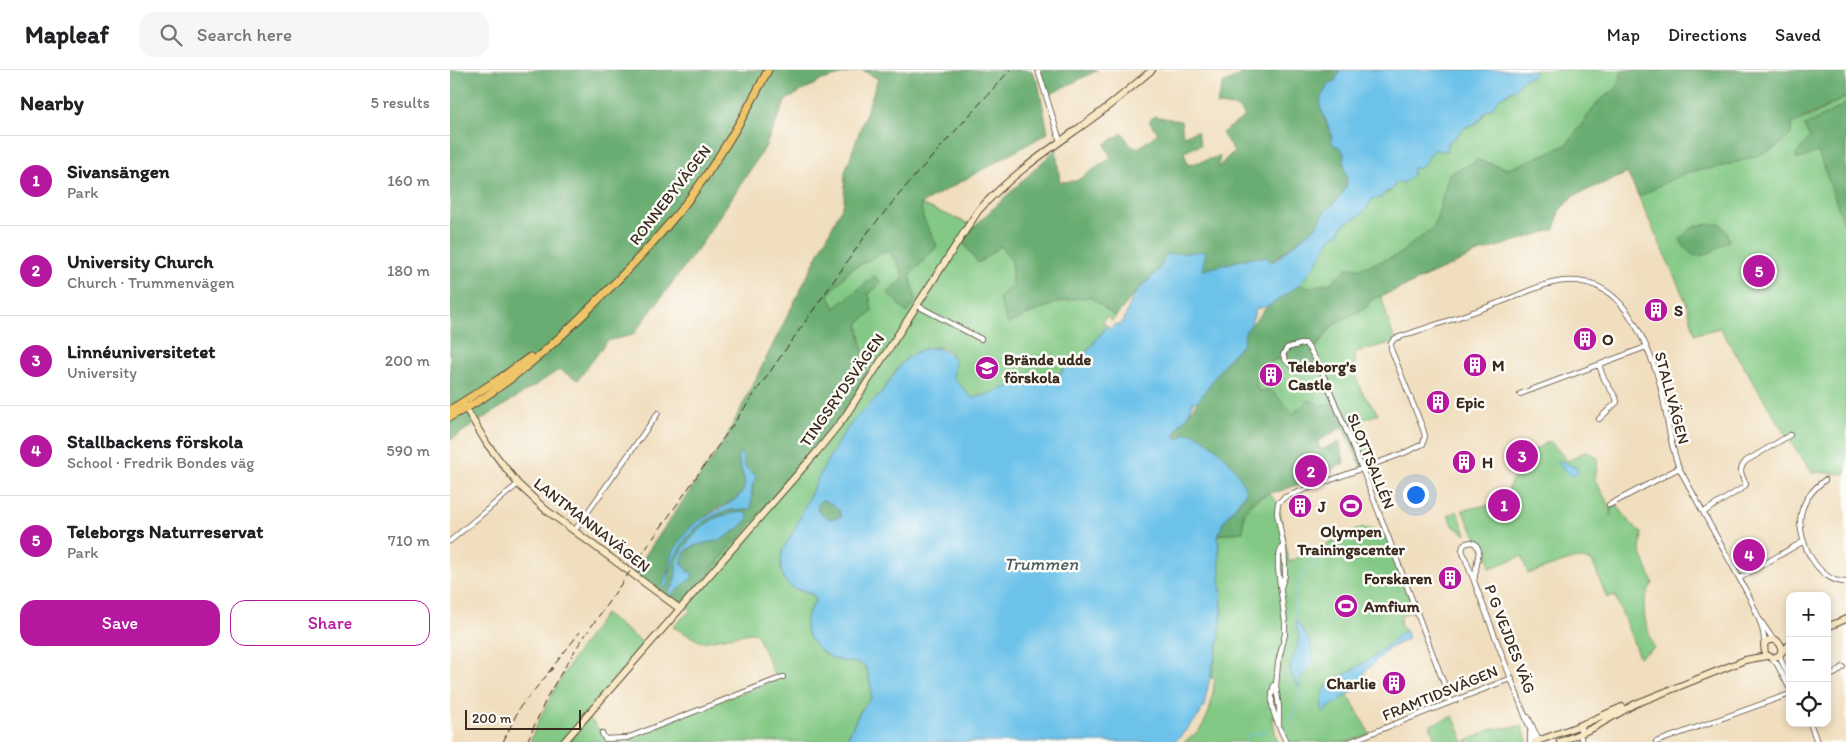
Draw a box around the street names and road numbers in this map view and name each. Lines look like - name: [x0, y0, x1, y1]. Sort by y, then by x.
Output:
- street label: RONNEBYVÄGEN: [625, 141, 715, 249]
- street label: TINGSRYDSVÄGEN: [796, 329, 888, 451]
- street label: STALLVÄGEN: [1651, 350, 1693, 446]
- street label: SLOTTSALLÉN: [1343, 410, 1399, 512]
- street label: LANTMANNAVÄGEN: [530, 474, 654, 576]
- street label: P G VEJDES VÄG: [1480, 582, 1540, 696]
- street label: FRAMTIDSVÄGEN: [1379, 661, 1501, 725]

